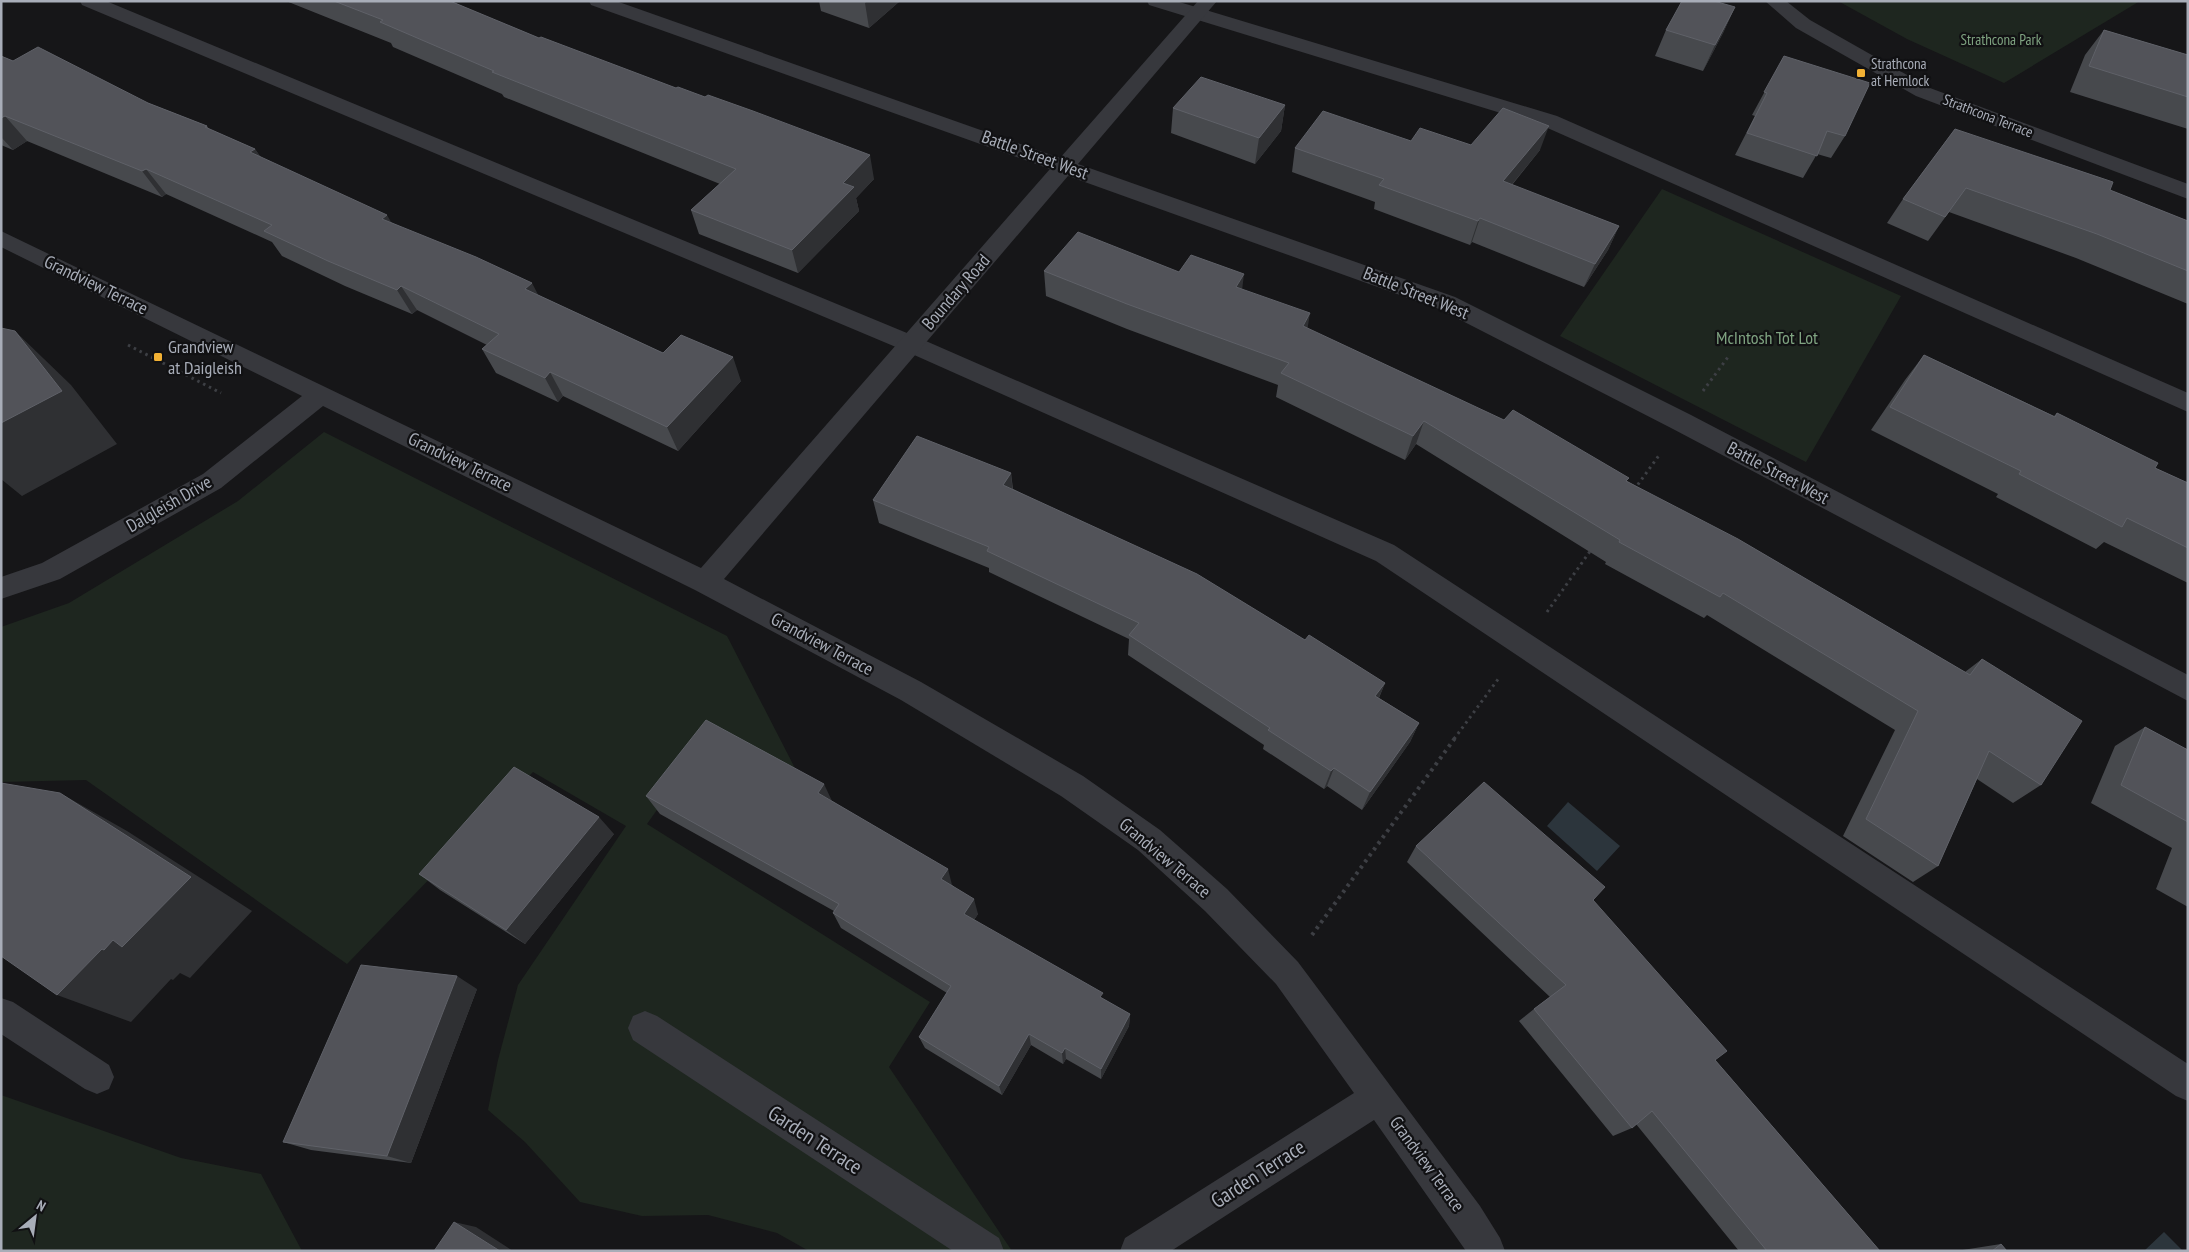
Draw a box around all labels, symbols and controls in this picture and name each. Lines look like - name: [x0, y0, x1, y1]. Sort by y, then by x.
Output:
- park label: Strathcona Park: [1960, 30, 2042, 49]
- place label: Strathcona at Hemlock: [1871, 54, 1930, 90]
- marker: Strathcona at Hemlock: [1855, 67, 1867, 79]
- street label: Strathcona Terrace: [1940, 90, 2036, 141]
- street label: Battle Street West: [979, 125, 1092, 184]
- street label: Boundary Road: [917, 249, 995, 334]
- street label: Grandview Terrace: [41, 250, 152, 320]
- street label: Battle Street West: [1360, 261, 1472, 324]
- park label: McIntosh Tot Lot: [1716, 326, 1818, 349]
- place label: Grandview at Daigleish: [168, 335, 242, 379]
- marker: Grandview at Daigleish: [152, 351, 164, 363]
- street label: Grandview Terrace: [405, 427, 516, 497]
- street label: Battle Street West: [1724, 436, 1833, 509]
- street label: Dalgleish Drive: [122, 470, 216, 537]
- street label: Grandview Terrace: [767, 607, 877, 680]
- street label: Grandview Terrace: [1115, 813, 1216, 903]
- street label: Garden Terrace: [763, 1099, 867, 1180]
- street label: Grandview Terrace: [1385, 1111, 1470, 1216]
- street label: Garden Terrace: [1206, 1133, 1310, 1214]
- north arrow: [10, 1192, 60, 1242]
- text: N: [34, 1196, 49, 1215]

